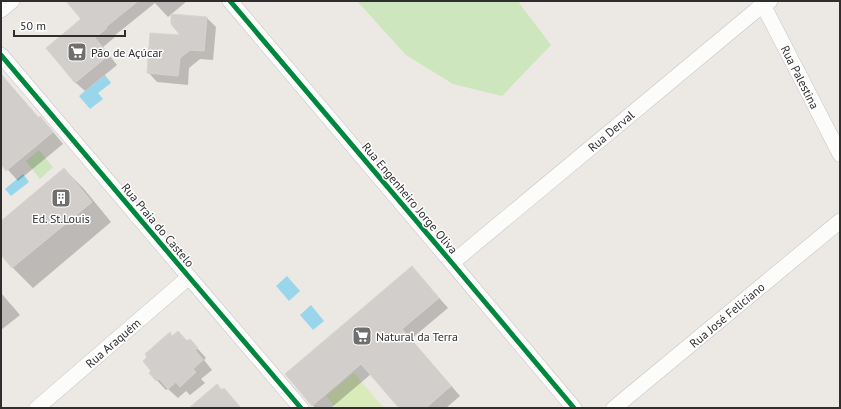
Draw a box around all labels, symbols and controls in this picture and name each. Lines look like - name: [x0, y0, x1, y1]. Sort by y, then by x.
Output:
- scale bar: [14, 12, 125, 38]
- text: 50 m: [20, 18, 46, 33]
- supermarket icon: Pão de Açúcar: [66, 41, 88, 63]
- street label: Rua Palestina: [778, 43, 822, 111]
- place label: Pão de Açúcar: [91, 45, 162, 60]
- street label: Rua Derval: [585, 107, 638, 155]
- street label: Rua Engenheiro Jorge Oliva: [359, 139, 461, 257]
- street label: Rua Praia do Castelo: [118, 180, 198, 270]
- building icon: Ed. St.Louis: [50, 187, 72, 209]
- place label: Ed. St.Louis: [32, 211, 90, 226]
- street label: Rua José Feliciano: [686, 279, 768, 351]
- street label: Rua Araquém: [82, 315, 144, 371]
- supermarket icon: Natural da Terra: [351, 325, 373, 347]
- place label: Natural da Terra: [376, 329, 458, 344]

